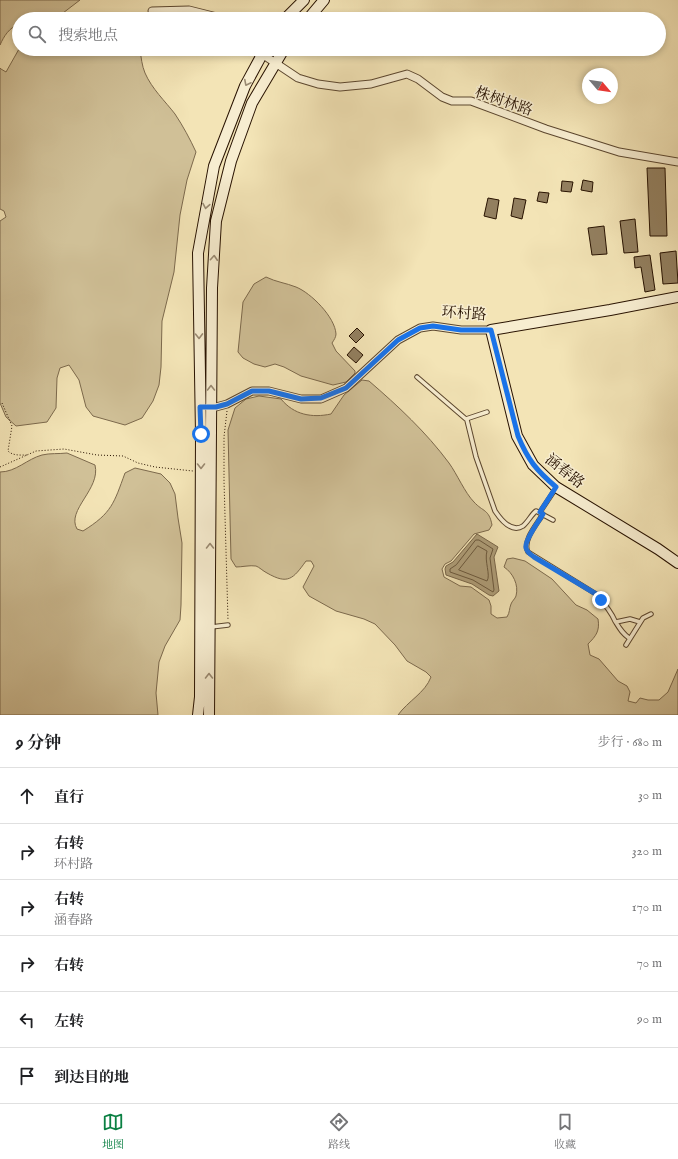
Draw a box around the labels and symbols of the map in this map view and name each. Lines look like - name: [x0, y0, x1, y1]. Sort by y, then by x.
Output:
- north arrow: [582, 68, 618, 104]
- one-way arrow: [244, 79, 252, 87]
- street label: 株树林路: [472, 83, 535, 120]
- one-way arrow: [203, 203, 211, 209]
- one-way arrow: [209, 255, 218, 261]
- street label: 环村路: [441, 302, 487, 325]
- one-way arrow: [195, 333, 203, 339]
- one-way arrow: [207, 385, 215, 391]
- route start: [192, 425, 210, 443]
- street label: 涵春路: [541, 450, 588, 493]
- one-way arrow: [197, 463, 205, 469]
- one-way arrow: [206, 543, 214, 549]
- route end: [592, 591, 610, 609]
- one-way arrow: [205, 673, 214, 679]

